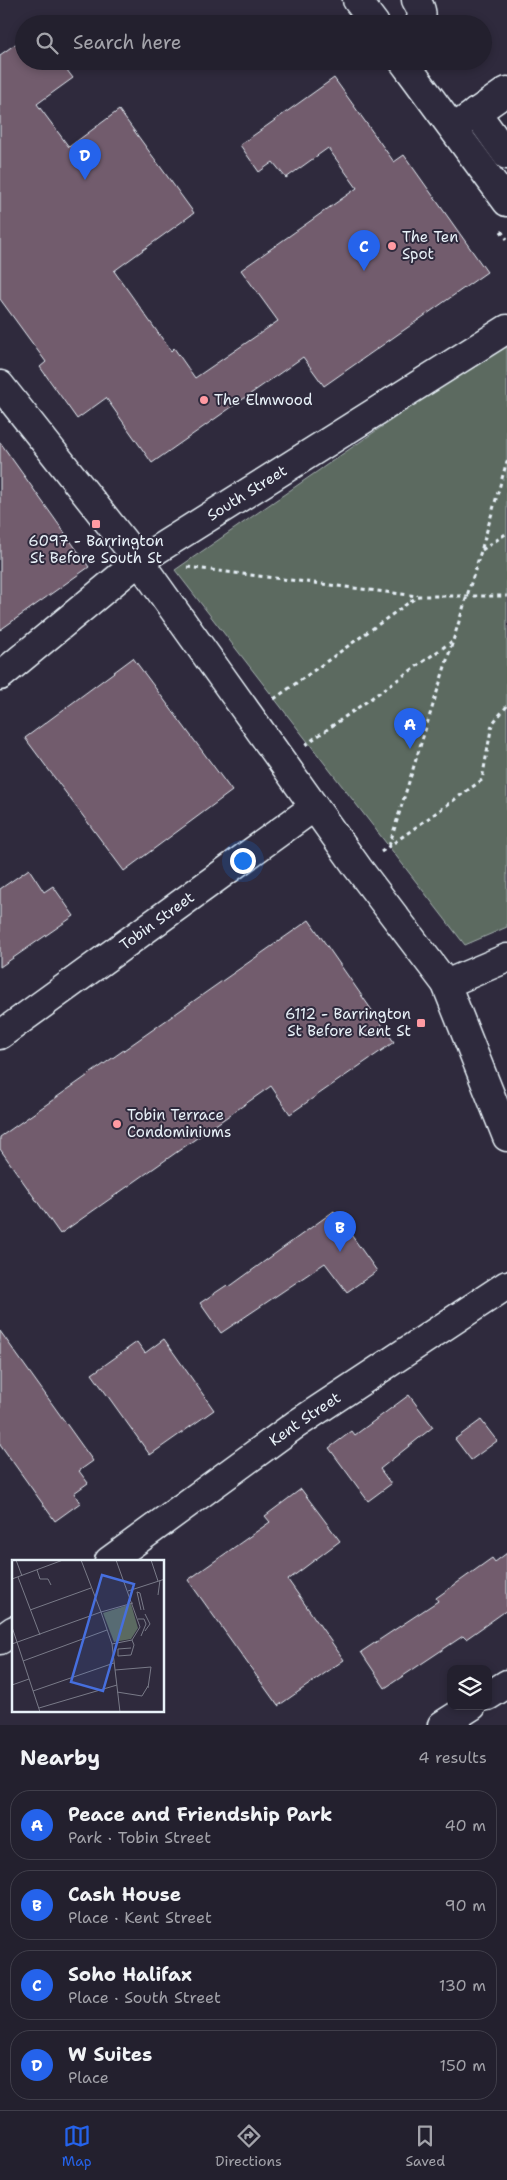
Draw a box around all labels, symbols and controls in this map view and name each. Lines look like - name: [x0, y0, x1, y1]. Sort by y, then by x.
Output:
- search box: [15, 15, 492, 70]
- icon: search: [33, 29, 61, 57]
- text: Search here: [73, 30, 182, 55]
- pin: D: [69, 139, 101, 180]
- place label: The Ten Spot: [402, 227, 458, 264]
- pin: C: [348, 230, 380, 271]
- marker: The Ten Spot: [386, 240, 398, 252]
- place label: The Elmwood: [214, 390, 313, 410]
- marker: The Elmwood: [198, 394, 210, 406]
- street label: South Street: [203, 460, 291, 526]
- marker: 6097 - Barrington St Before South St: [90, 518, 102, 530]
- place label: 6097 - Barrington St Before South St: [28, 531, 164, 568]
- pin: A: [394, 708, 426, 749]
- your location: [230, 848, 256, 874]
- street label: Tobin Street: [116, 887, 198, 955]
- place label: 6112 - Barrington St Before Kent St: [285, 1004, 411, 1041]
- marker: 6112 - Barrington St Before Kent St: [415, 1017, 427, 1029]
- place label: Tobin Terrace Condominiums: [127, 1105, 231, 1142]
- marker: Tobin Terrace Condominiums: [111, 1118, 123, 1130]
- pin: B: [324, 1211, 356, 1252]
- street label: Kent Street: [265, 1388, 345, 1451]
- inset map: [12, 1560, 165, 1712]
- map controls: [447, 1665, 492, 1710]
- button: layers: [447, 1665, 492, 1710]
- text: Nearby: [20, 1744, 100, 1772]
- text: 4 results: [418, 1747, 487, 1768]
- text: Peace and Friendship Park: [68, 1802, 333, 1827]
- text: A: [31, 1815, 43, 1836]
- text: 40 m: [444, 1815, 486, 1836]
- text: Park · Tobin Street: [68, 1827, 211, 1848]
- text: Cash House: [68, 1882, 181, 1907]
- text: B: [32, 1895, 42, 1916]
- text: 90 m: [445, 1895, 486, 1916]
- text: Place · Kent Street: [68, 1907, 212, 1928]
- text: Soho Halifax: [68, 1962, 192, 1987]
- text: C: [32, 1975, 42, 1996]
- text: 130 m: [439, 1975, 486, 1996]
- text: Place · South Street: [68, 1987, 221, 2008]
- text: W Suites: [68, 2042, 152, 2067]
- text: D: [31, 2055, 43, 2076]
- text: 150 m: [439, 2055, 486, 2076]
- text: Place: [68, 2067, 109, 2088]
- tab: Map: [62, 2122, 92, 2170]
- tab: Directions: [215, 2122, 282, 2170]
- tab: Saved: [406, 2122, 445, 2170]

